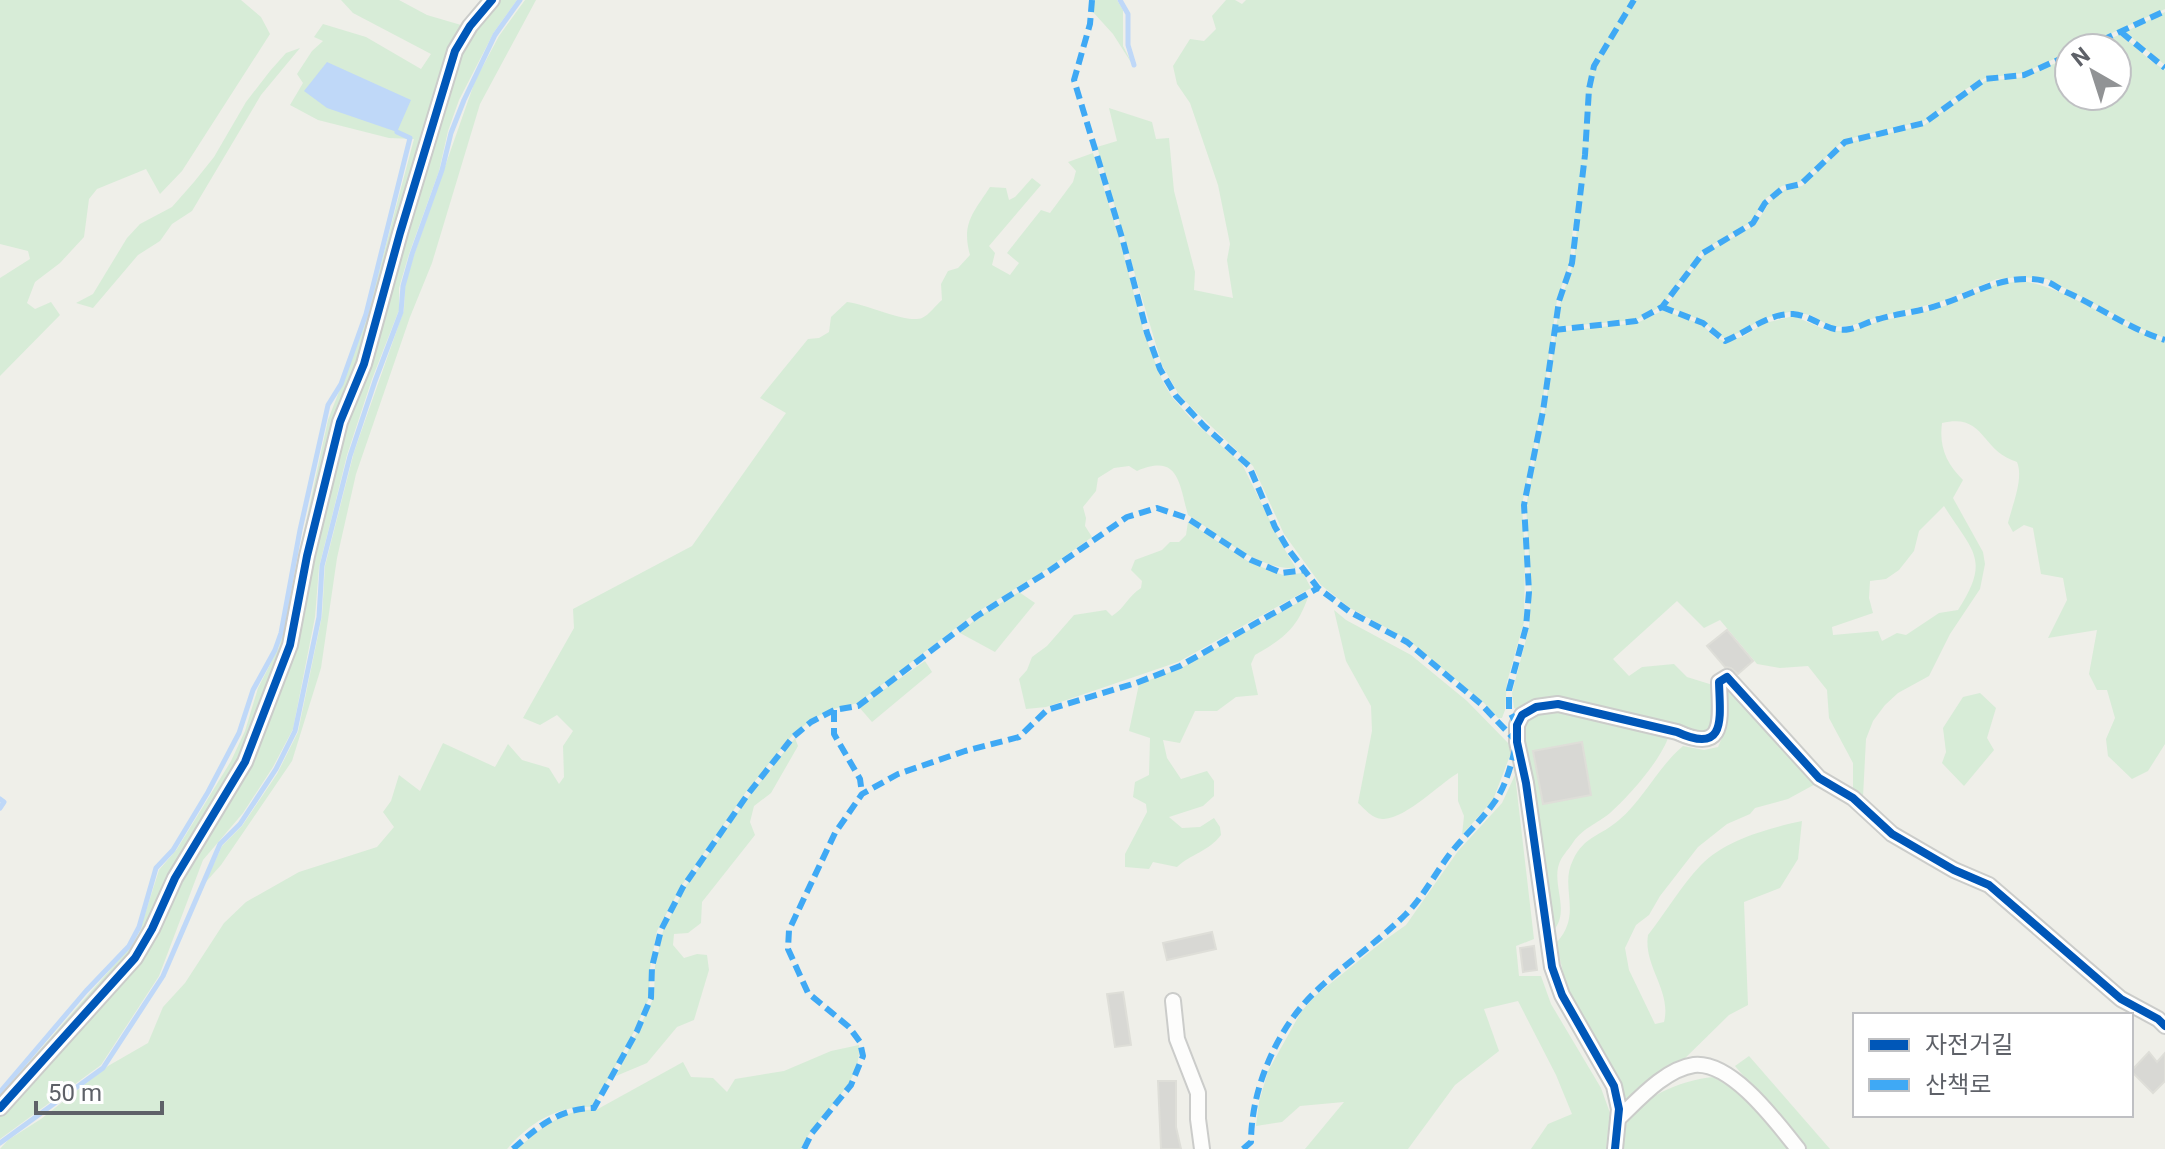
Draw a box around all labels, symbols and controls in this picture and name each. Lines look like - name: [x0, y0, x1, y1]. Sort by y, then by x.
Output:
- north arrow: [2053, 32, 2133, 112]
- text: N: [2067, 42, 2095, 71]
- legend: [1853, 1013, 2133, 1117]
- text: 자전거길: [1925, 1031, 2013, 1059]
- scale bar: [36, 1065, 162, 1115]
- text: 산책로: [1925, 1071, 1991, 1099]
- text: 50 m: [48, 1079, 102, 1107]

